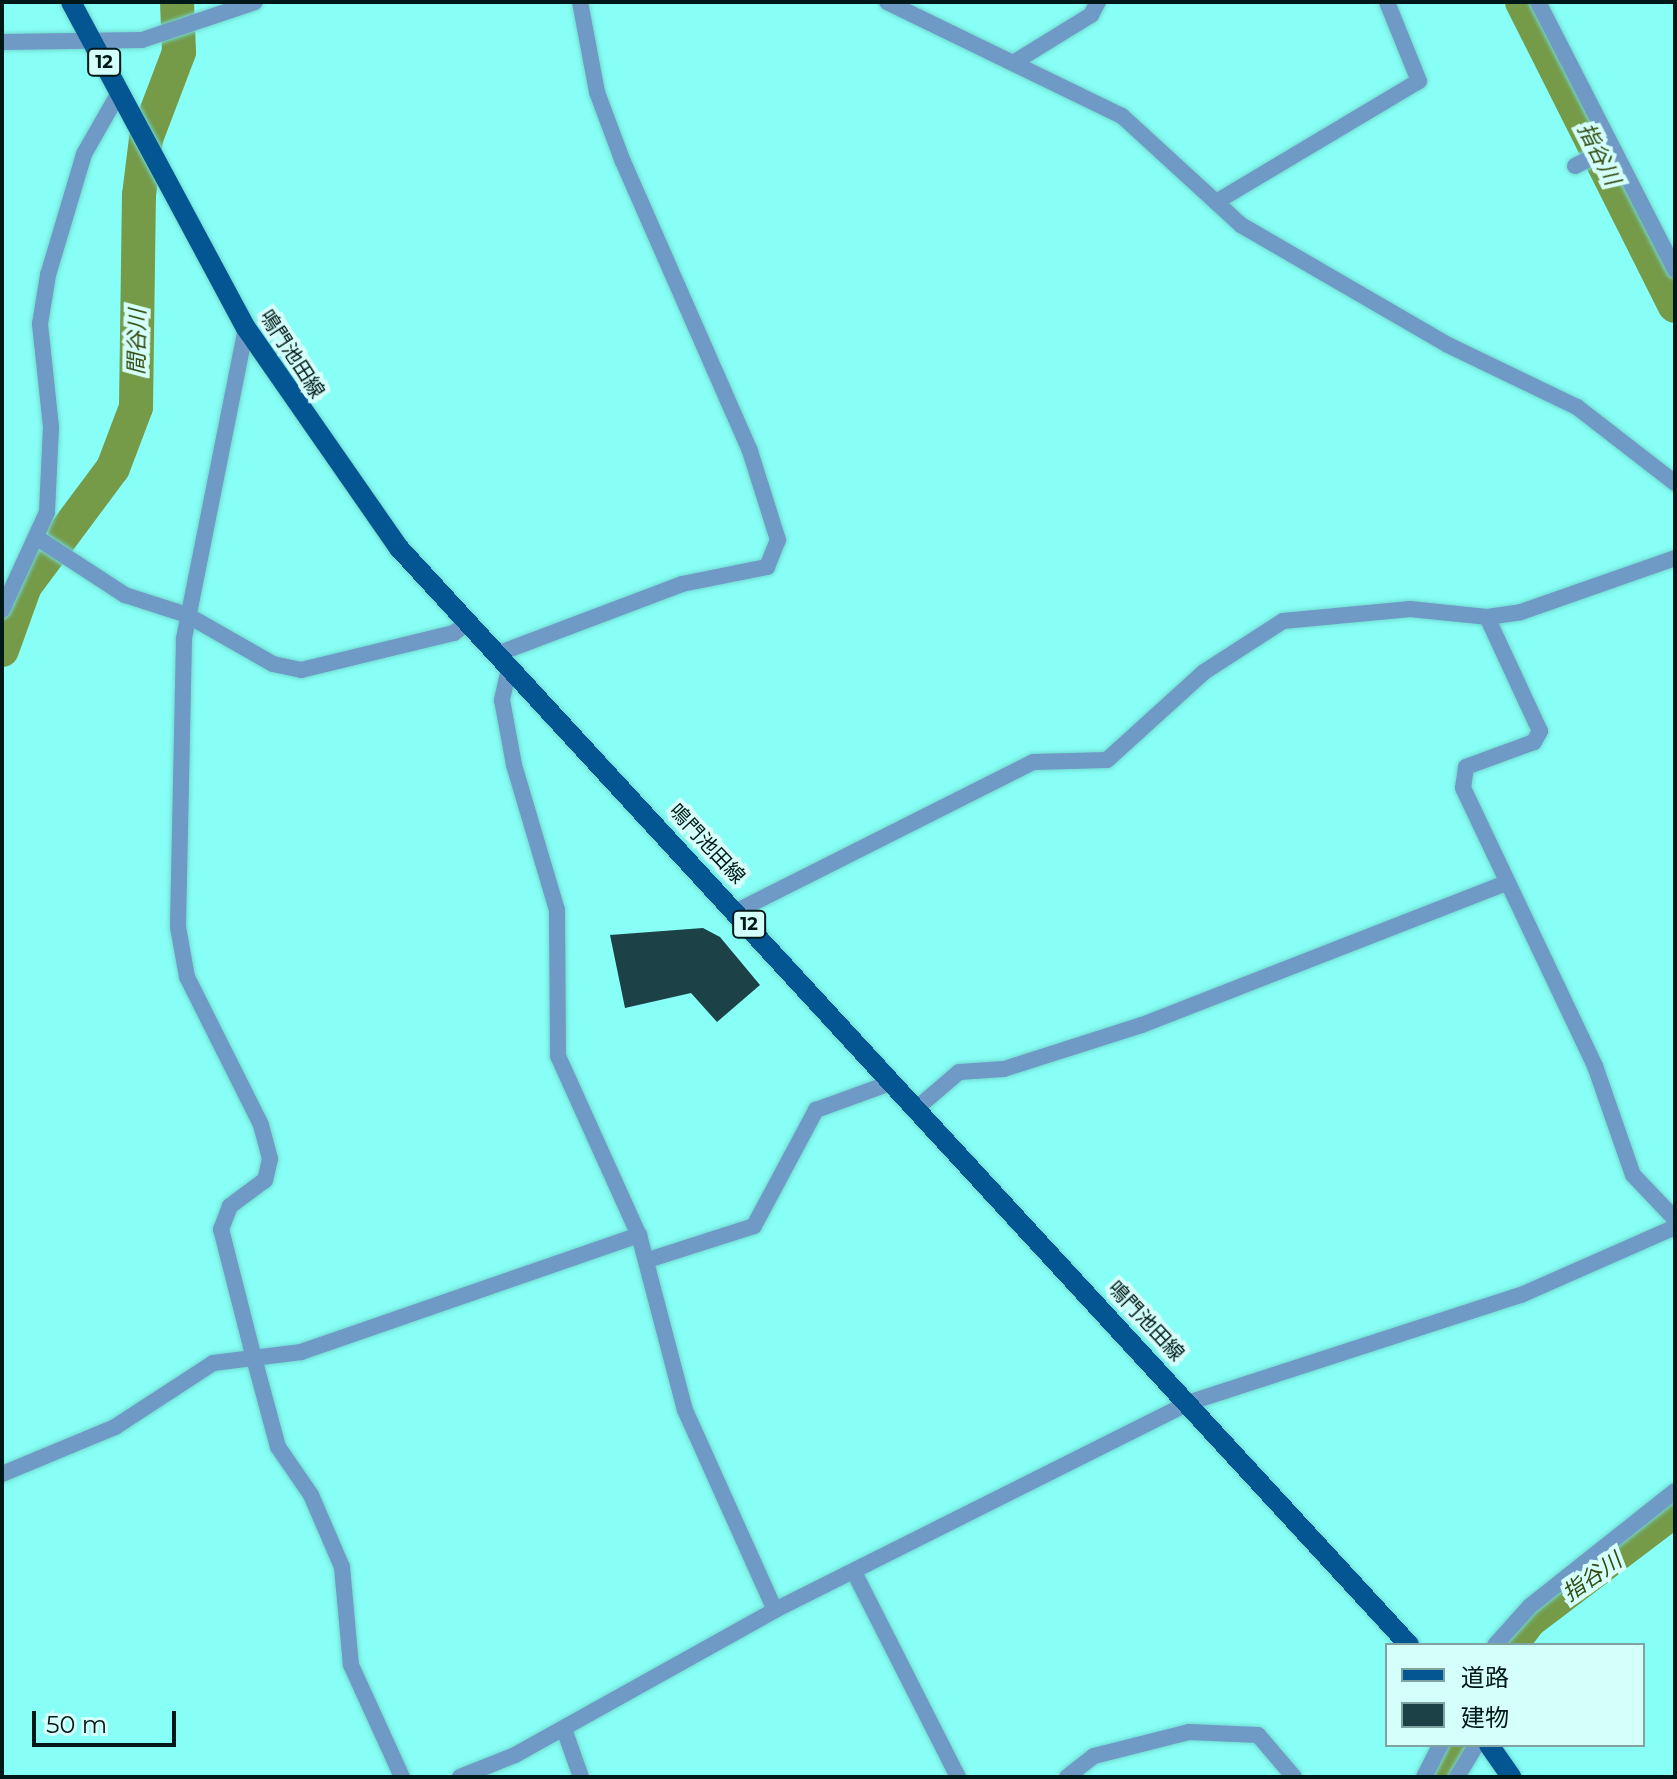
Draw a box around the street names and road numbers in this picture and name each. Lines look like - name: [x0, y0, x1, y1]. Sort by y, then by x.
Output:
- road number: 12: [86, 48, 122, 76]
- street label: 鳴門池田線: [255, 306, 329, 402]
- street label: 鳴門池田線: [664, 799, 750, 889]
- road number: 12: [731, 910, 767, 938]
- street label: 鳴門池田線: [1103, 1276, 1189, 1366]

